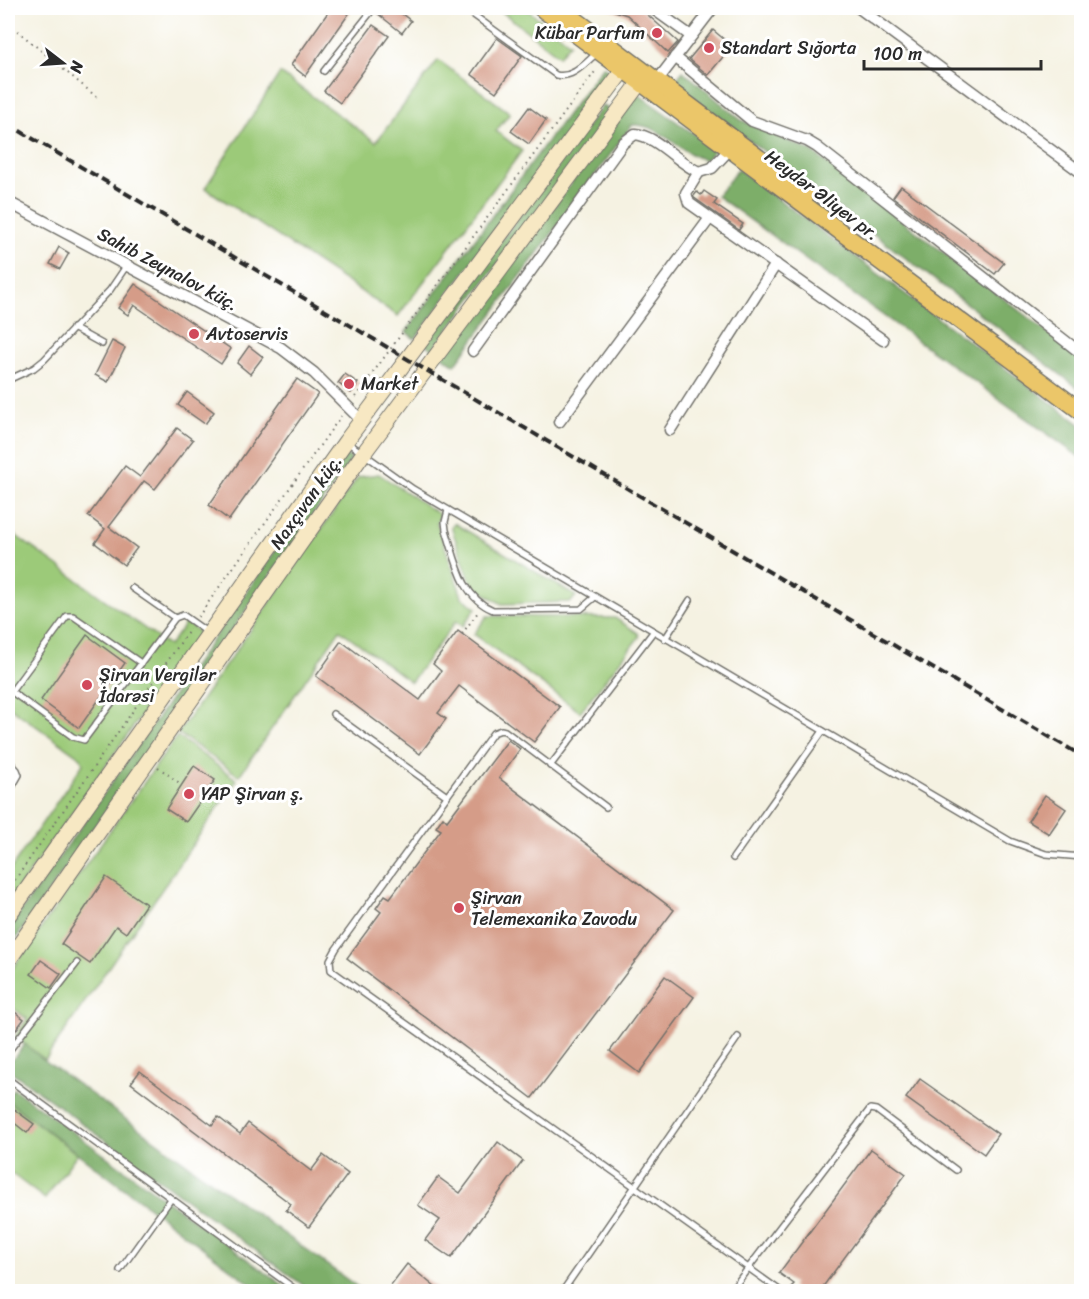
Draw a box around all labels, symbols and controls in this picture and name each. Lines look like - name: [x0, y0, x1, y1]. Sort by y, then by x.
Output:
- place label: Kübar Parfum: [535, 17, 645, 49]
- marker: Kübar Parfum: [650, 26, 664, 40]
- place label: Standart Sığorta: [721, 32, 857, 64]
- north arrow: [33, 33, 93, 93]
- scale bar: [864, 33, 1041, 71]
- text: 100 m: [873, 38, 922, 70]
- marker: Standart Sığorta: [702, 41, 716, 55]
- text: N: [61, 57, 93, 78]
- street label: Heydər Əliyev pr.: [757, 141, 887, 249]
- street label: Sahib Zeynalov küç.: [92, 218, 244, 320]
- place label: Avtoservis: [205, 318, 289, 350]
- marker: Avtoservis: [187, 327, 201, 341]
- place label: Market: [361, 368, 419, 400]
- marker: Market: [342, 377, 356, 391]
- street label: Naxçıvan küç.: [261, 448, 351, 556]
- place label: Şirvan Vergilər İdarəsi: [98, 659, 217, 712]
- marker: Şirvan Vergilər İdarəsi: [80, 678, 94, 692]
- place label: YAP Şirvan ş.: [201, 778, 304, 810]
- marker: YAP Şirvan ş.: [182, 787, 196, 801]
- place label: Şirvan Telemexanika Zavodu: [471, 882, 638, 935]
- marker: Şirvan Telemexanika Zavodu: [452, 901, 466, 915]

